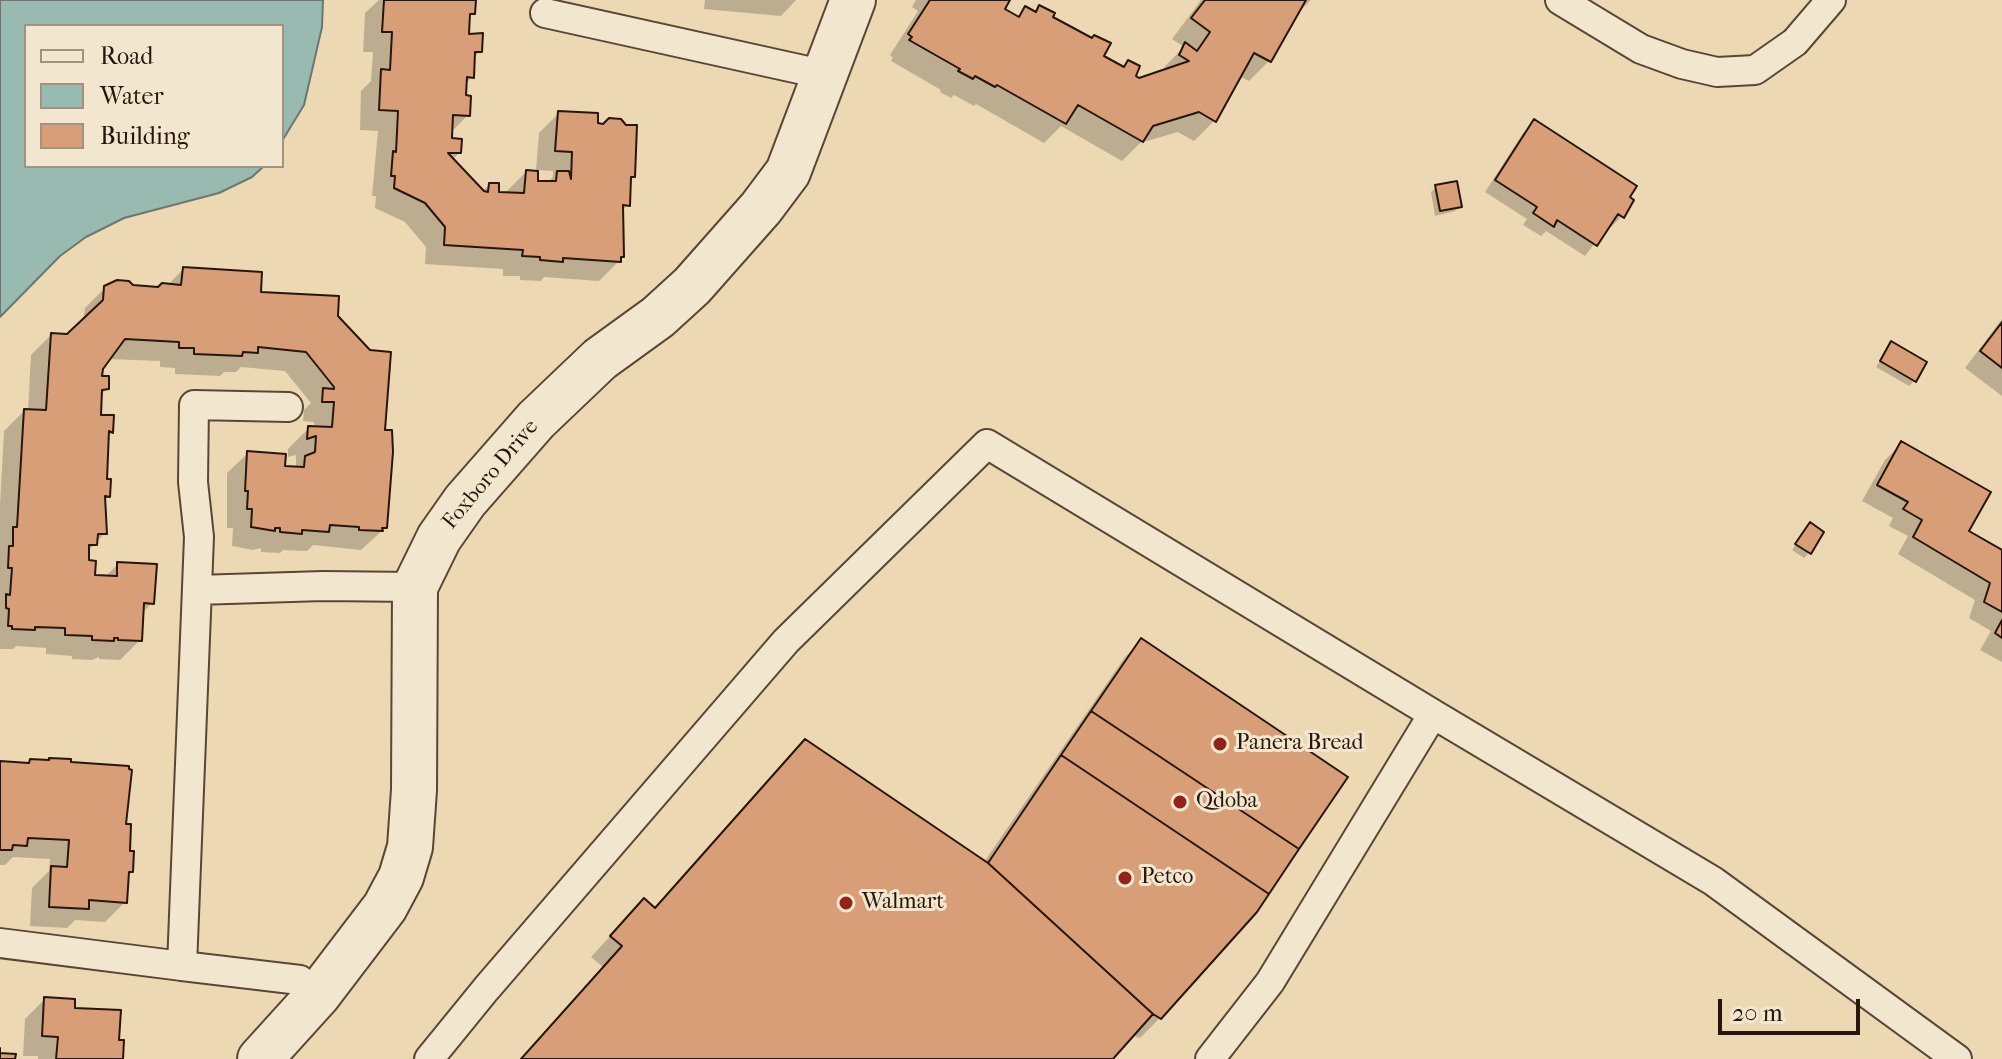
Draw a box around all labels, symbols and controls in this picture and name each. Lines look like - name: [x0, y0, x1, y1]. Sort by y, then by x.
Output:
- legend: [24, 24, 284, 168]
- text: Road: [100, 42, 153, 70]
- text: Water: [100, 82, 164, 110]
- text: Building: [100, 122, 190, 150]
- street label: Foxboro Drive: [437, 415, 545, 535]
- place label: Panera Bread: [1236, 731, 1364, 757]
- marker: Panera Bread: [1211, 735, 1229, 753]
- place label: Qdoba: [1196, 789, 1258, 815]
- marker: Qdoba: [1171, 793, 1189, 811]
- place label: Petco: [1141, 865, 1193, 891]
- marker: Petco: [1116, 869, 1134, 887]
- place label: Walmart: [862, 890, 944, 916]
- marker: Walmart: [837, 894, 855, 912]
- scale bar: [1722, 983, 1864, 1033]
- text: 20 m: [1732, 999, 1783, 1027]

